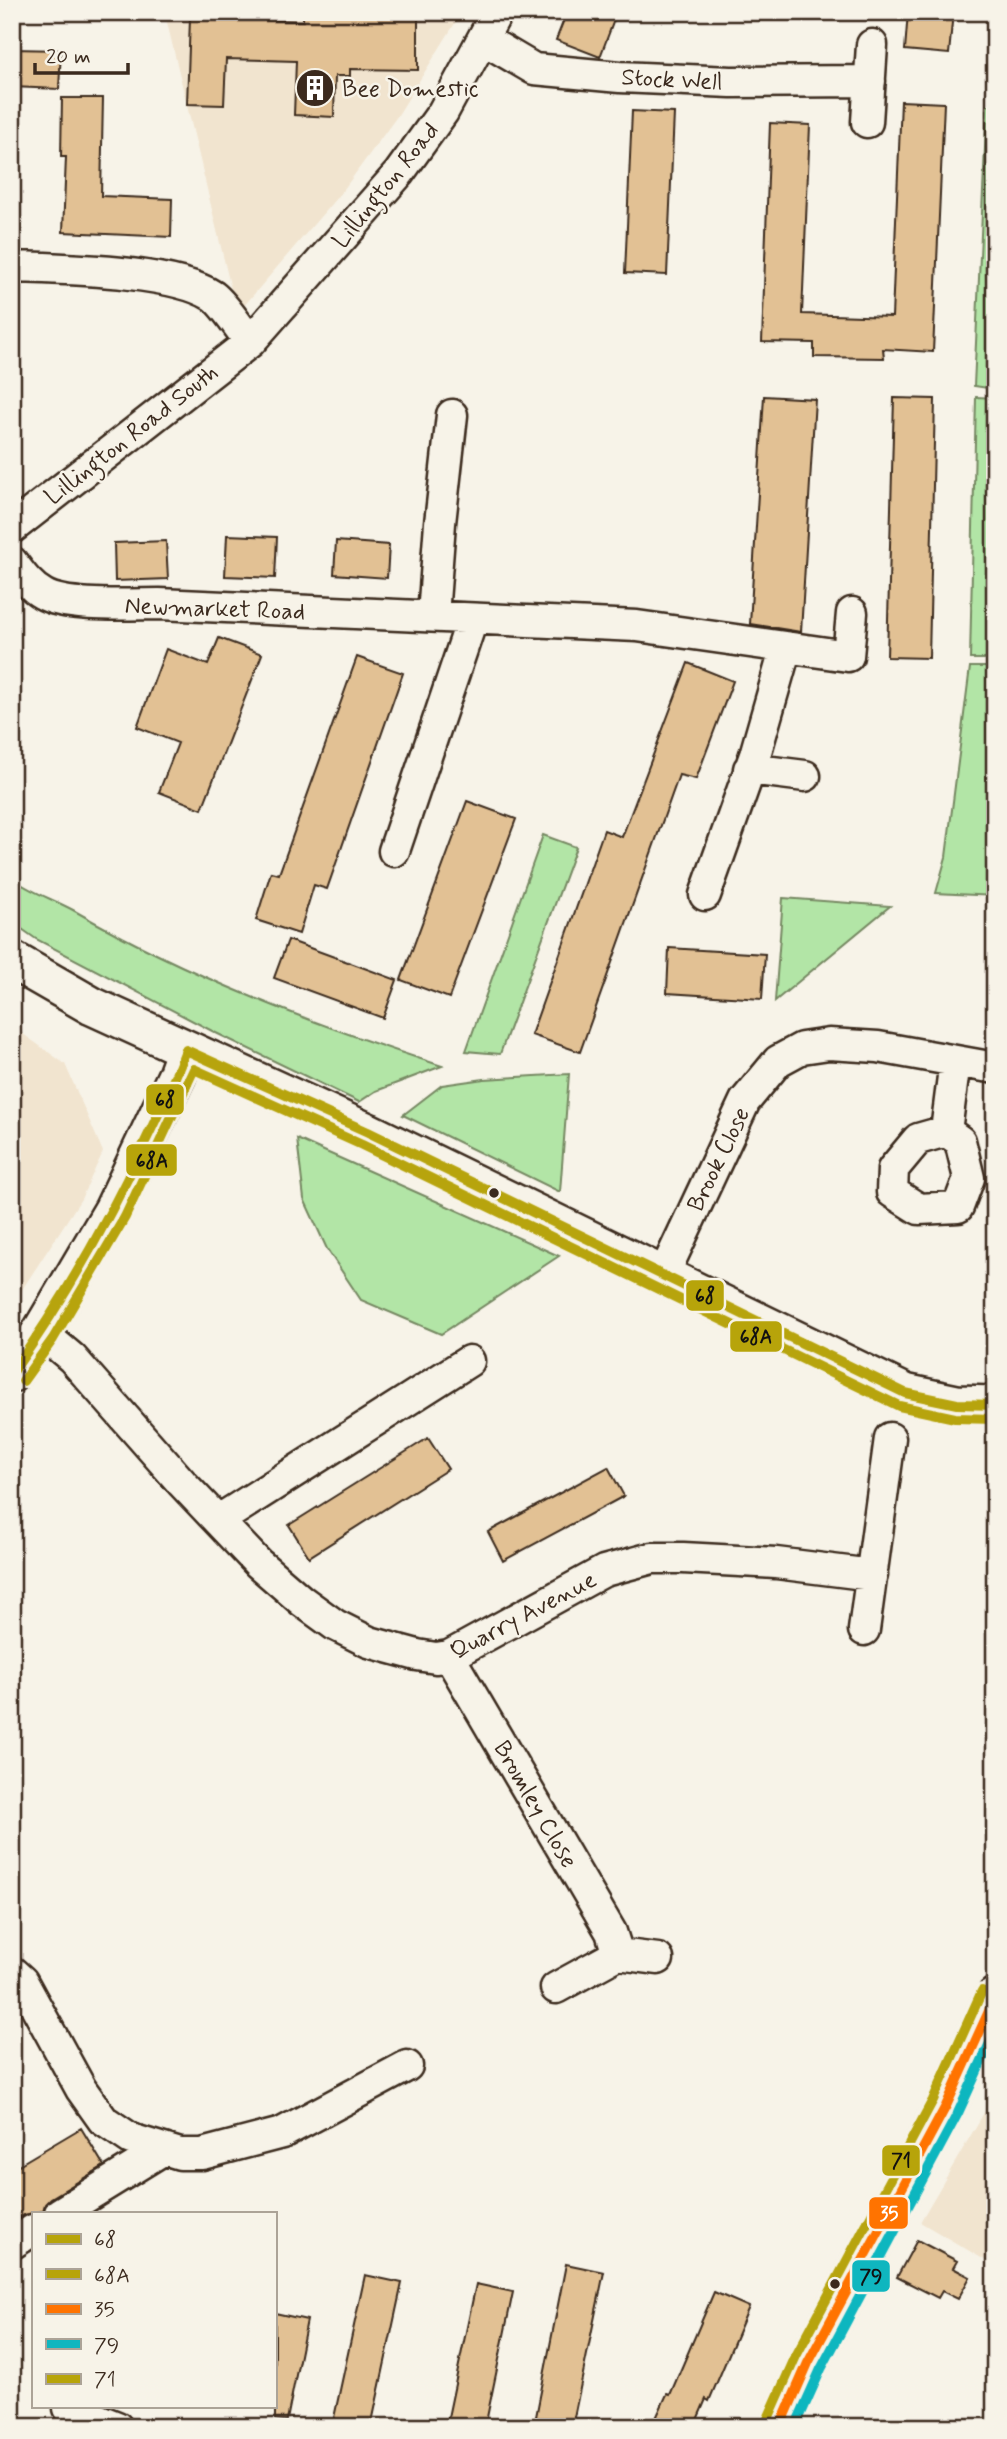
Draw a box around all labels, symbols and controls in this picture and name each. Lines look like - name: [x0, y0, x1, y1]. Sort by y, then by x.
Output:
- scale bar: [35, 32, 128, 76]
- text: 20 m: [46, 43, 91, 71]
- street label: Stock Well: [620, 62, 723, 99]
- building icon: Bee Domestic: [294, 67, 336, 109]
- place label: Bee Domestic: [342, 74, 479, 105]
- street label: Lillington Road: [326, 117, 449, 257]
- street label: Lillington Road South: [39, 358, 227, 515]
- street label: Newmarket Road: [124, 591, 306, 628]
- line badge: 68: [145, 1083, 185, 1116]
- text: 68: [155, 1088, 175, 1113]
- street label: Brook Close: [681, 1102, 758, 1217]
- line badge: 68A: [125, 1143, 178, 1177]
- text: 68A: [136, 1149, 168, 1174]
- unlabelled marker: [487, 1186, 501, 1200]
- line badge: 68: [685, 1279, 725, 1312]
- text: 68: [695, 1284, 715, 1309]
- line badge: 68A: [729, 1320, 783, 1353]
- text: 68A: [740, 1325, 772, 1350]
- street label: Quarry Avenue: [445, 1565, 602, 1668]
- street label: Bromley Close: [486, 1735, 584, 1874]
- line badge: 71: [881, 2144, 921, 2177]
- text: 71: [891, 2149, 911, 2174]
- line badge: 35: [868, 2196, 909, 2230]
- text: 35: [880, 2202, 898, 2227]
- legend: [32, 2212, 276, 2408]
- text: 68: [94, 2226, 116, 2254]
- line badge: 79: [851, 2259, 891, 2293]
- text: 68A: [94, 2262, 130, 2290]
- text: 79: [860, 2265, 882, 2290]
- unlabelled marker: [828, 2277, 842, 2291]
- text: 35: [94, 2296, 115, 2324]
- text: 79: [94, 2332, 119, 2360]
- text: 71: [94, 2366, 116, 2394]

